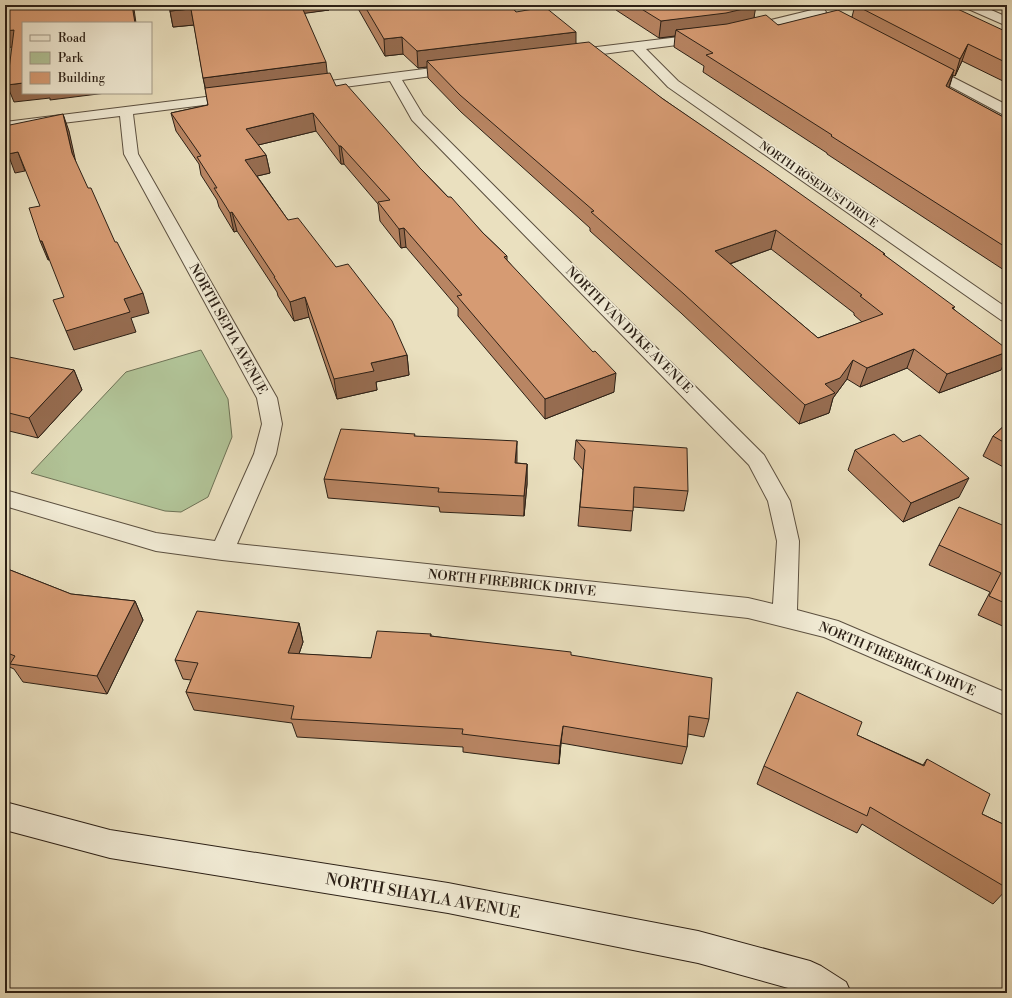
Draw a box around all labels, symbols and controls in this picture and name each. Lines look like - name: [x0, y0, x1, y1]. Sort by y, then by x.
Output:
- legend: [22, 22, 152, 94]
- text: Road: [58, 31, 86, 46]
- text: Park: [58, 51, 84, 66]
- text: Building: [57, 71, 106, 86]
- street label: NORTH ROSEDUST DRIVE: [756, 139, 880, 231]
- street label: NORTH SEPIA AVENUE: [185, 261, 271, 397]
- street label: NORTH VAN DYKE AVENUE: [562, 263, 696, 397]
- street label: NORTH FIREBRICK DRIVE: [427, 566, 597, 600]
- street label: NORTH FIREBRICK DRIVE: [816, 619, 978, 699]
- street label: NORTH SHAYLA AVENUE: [324, 869, 522, 923]

